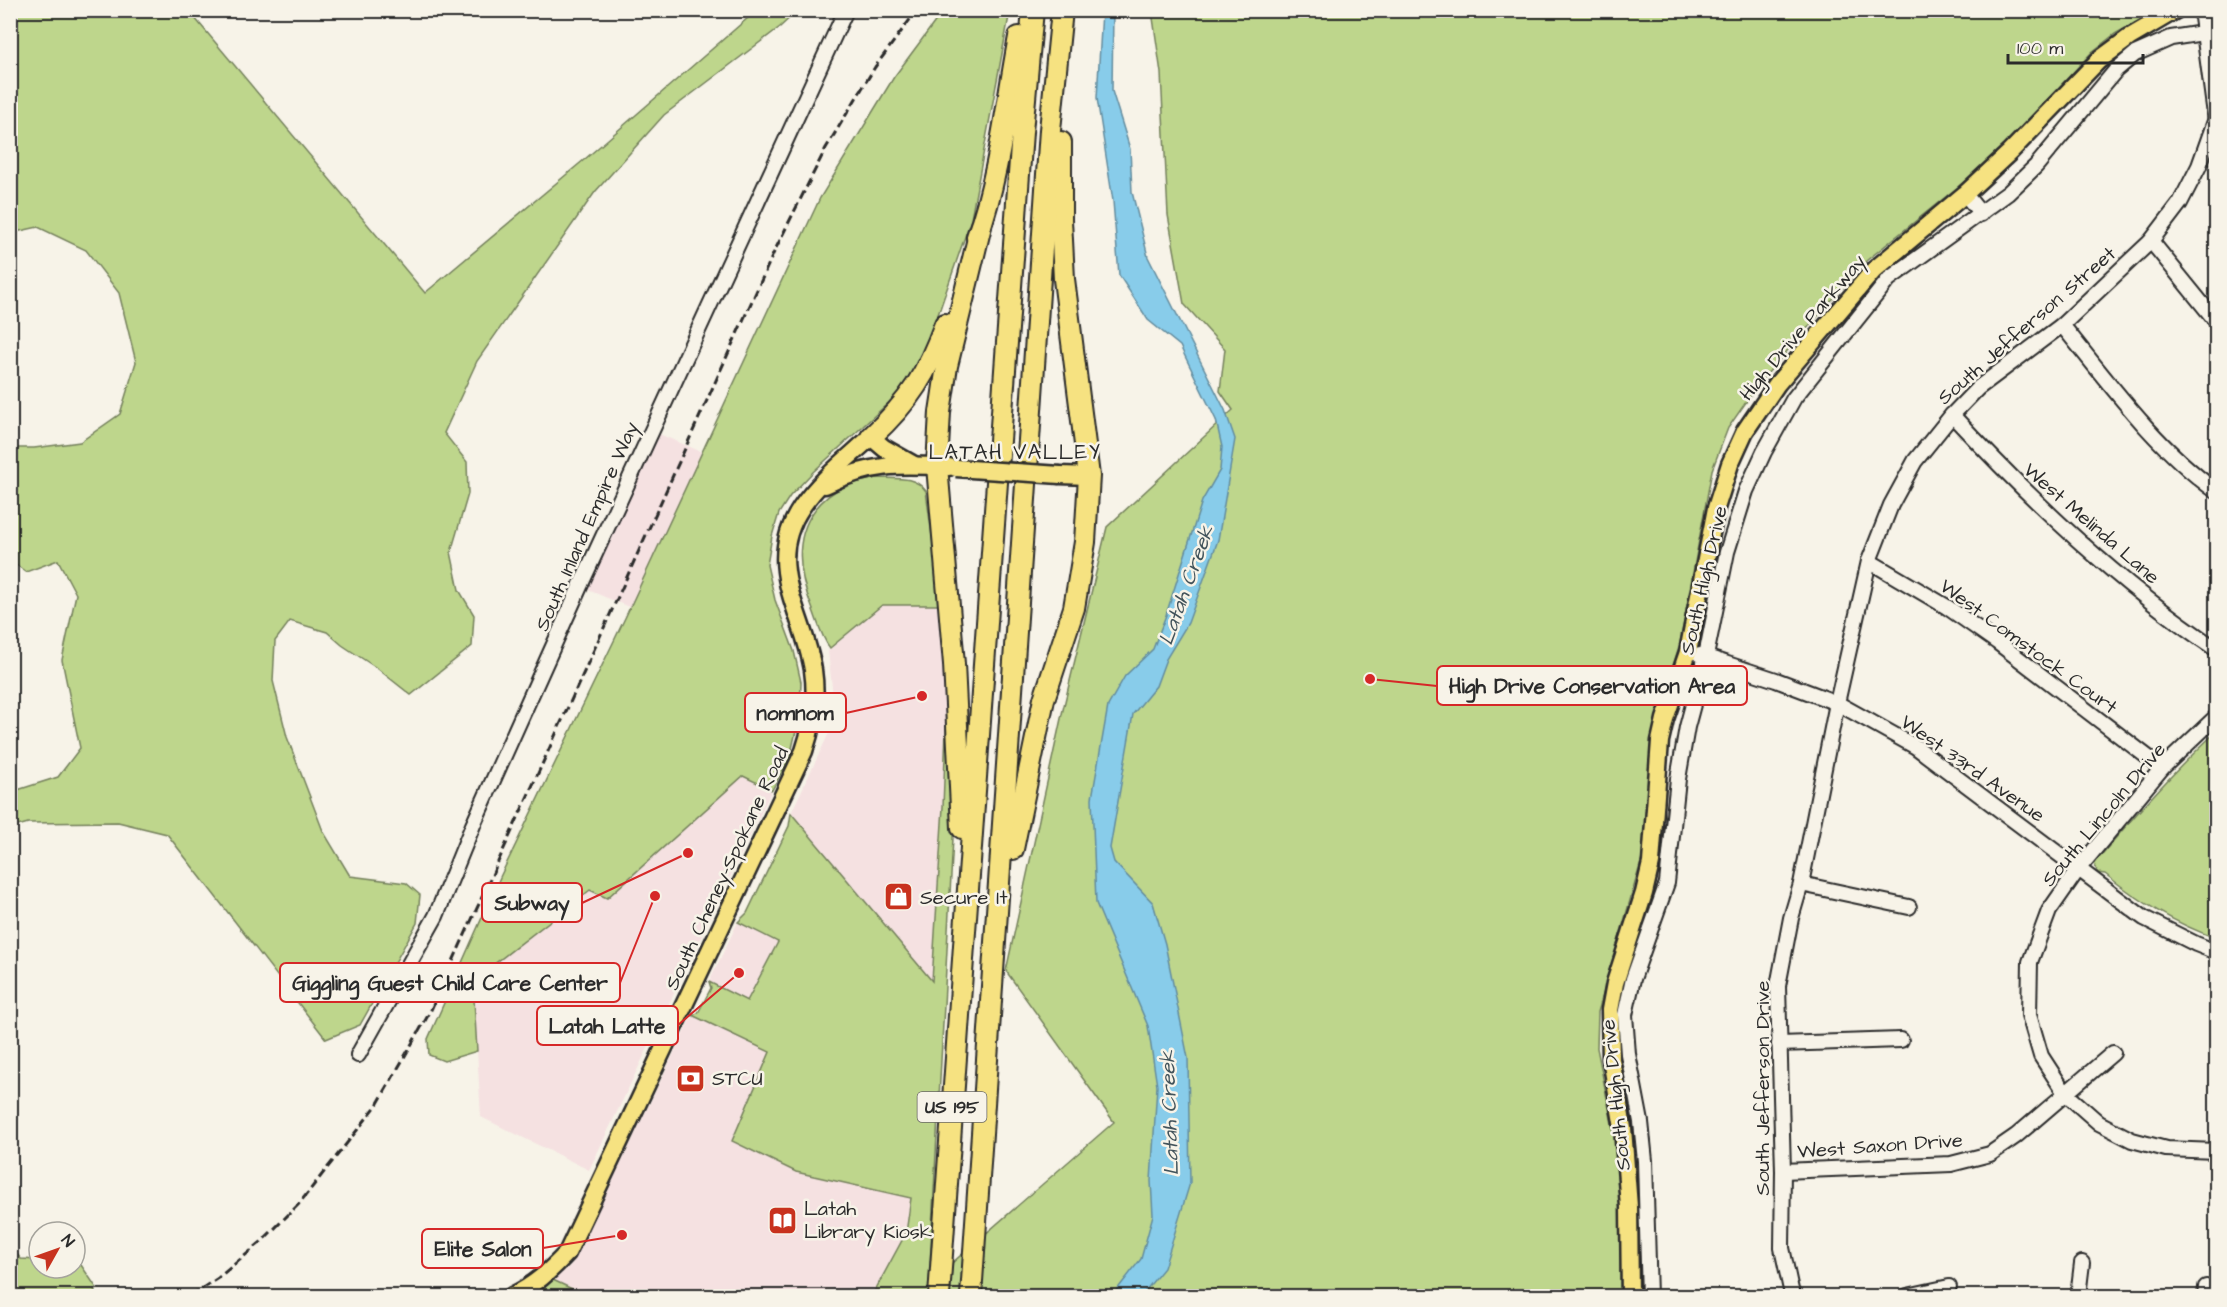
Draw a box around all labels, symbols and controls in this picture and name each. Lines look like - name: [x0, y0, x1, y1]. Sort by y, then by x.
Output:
- scale bar: [2008, 27, 2143, 65]
- text: 100 m: [2017, 36, 2063, 61]
- street label: South Jefferson Street: [1931, 240, 2122, 411]
- street label: High Drive Parkway: [1733, 248, 1873, 407]
- street label: South Inland Empire Way: [528, 417, 647, 636]
- district label: LATAH VALLEY: [929, 438, 1102, 467]
- street label: West Melinda Lane: [2017, 457, 2166, 591]
- street label: South High Drive: [1673, 503, 1736, 658]
- water label: Latah Creek: [1151, 520, 1222, 649]
- street label: West Comstock Court: [1934, 573, 2123, 721]
- callout: High Drive Conservation Area: [1437, 666, 1747, 705]
- text: High Drive Conservation Area: [1449, 672, 1735, 703]
- callout: nomnom: [745, 693, 846, 732]
- text: nomnom: [756, 699, 834, 728]
- street label: West 33rd Avenue: [1895, 708, 2050, 829]
- street label: South Lincoln Drive: [2035, 736, 2173, 893]
- street label: South Cheney-Spokane Road: [658, 742, 797, 995]
- shop icon: Secure It: [883, 881, 915, 913]
- callout: Subway: [482, 883, 582, 922]
- place label: Secure It: [920, 884, 1007, 912]
- text: Subway: [493, 889, 570, 921]
- callout: Giggling Guest Child Care Center: [280, 963, 620, 1002]
- text: Giggling Guest Child Care Center: [292, 969, 608, 1000]
- street label: South Jefferson Drive: [1749, 980, 1777, 1195]
- callout: Latah Latte: [537, 1006, 678, 1045]
- text: Latah Latte: [549, 1012, 666, 1041]
- street label: South High Drive: [1594, 1018, 1639, 1172]
- water label: Latah Creek: [1153, 1049, 1186, 1176]
- bank icon: STCU: [675, 1062, 707, 1094]
- place label: STCU: [712, 1065, 763, 1093]
- road number: US 195: [918, 1092, 986, 1122]
- street label: West Saxon Drive: [1796, 1126, 1964, 1166]
- place label: Latah Library Kiosk: [804, 1195, 932, 1247]
- library icon: Latah Library Kiosk: [767, 1204, 799, 1236]
- north arrow: [27, 1220, 87, 1280]
- callout: Elite Salon: [422, 1229, 543, 1268]
- text: N: [56, 1230, 79, 1252]
- text: Elite Salon: [435, 1235, 532, 1264]

